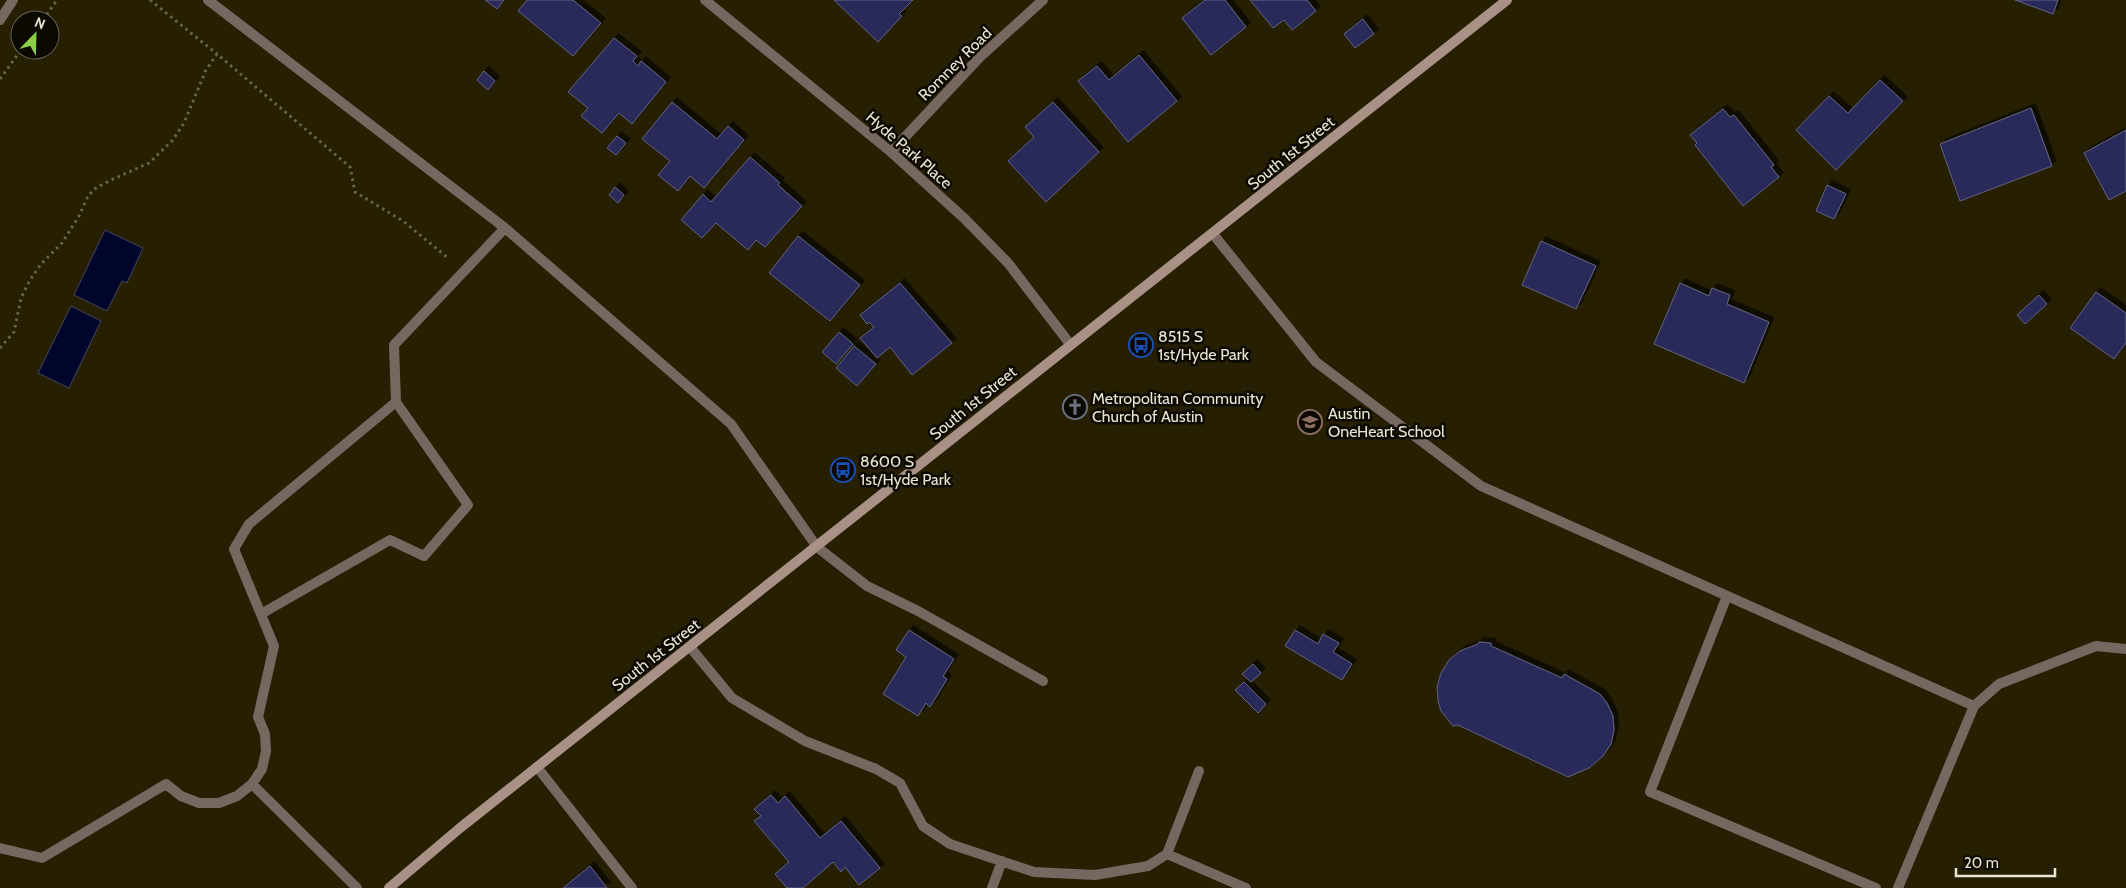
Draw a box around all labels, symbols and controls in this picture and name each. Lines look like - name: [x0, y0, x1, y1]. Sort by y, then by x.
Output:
- north arrow: [10, 10, 60, 60]
- text: N: [32, 13, 48, 33]
- street label: Romney Road: [914, 23, 996, 105]
- street label: Hyde Park Place: [862, 107, 956, 193]
- street label: South 1st Street: [1244, 112, 1339, 194]
- place label: 8515 S 1st/Hyde Park: [1158, 327, 1250, 364]
- bus stop icon: 8515 S 1st/Hyde Park: [1128, 332, 1154, 358]
- street label: South 1st Street: [926, 362, 1021, 444]
- place label: Metropolitan Community Church of Austin: [1092, 389, 1263, 426]
- church icon: Metropolitan Community Church of Austin: [1062, 394, 1088, 420]
- place label: Austin OneHeart School: [1328, 404, 1445, 441]
- school or university icon: Austin OneHeart School: [1297, 409, 1323, 435]
- place label: 8600 S 1st/Hyde Park: [860, 452, 952, 489]
- bus stop icon: 8600 S 1st/Hyde Park: [830, 457, 856, 483]
- street label: South 1st Street: [608, 614, 704, 695]
- scale bar: [1956, 846, 2055, 878]
- text: 20 m: [1964, 854, 1999, 872]

